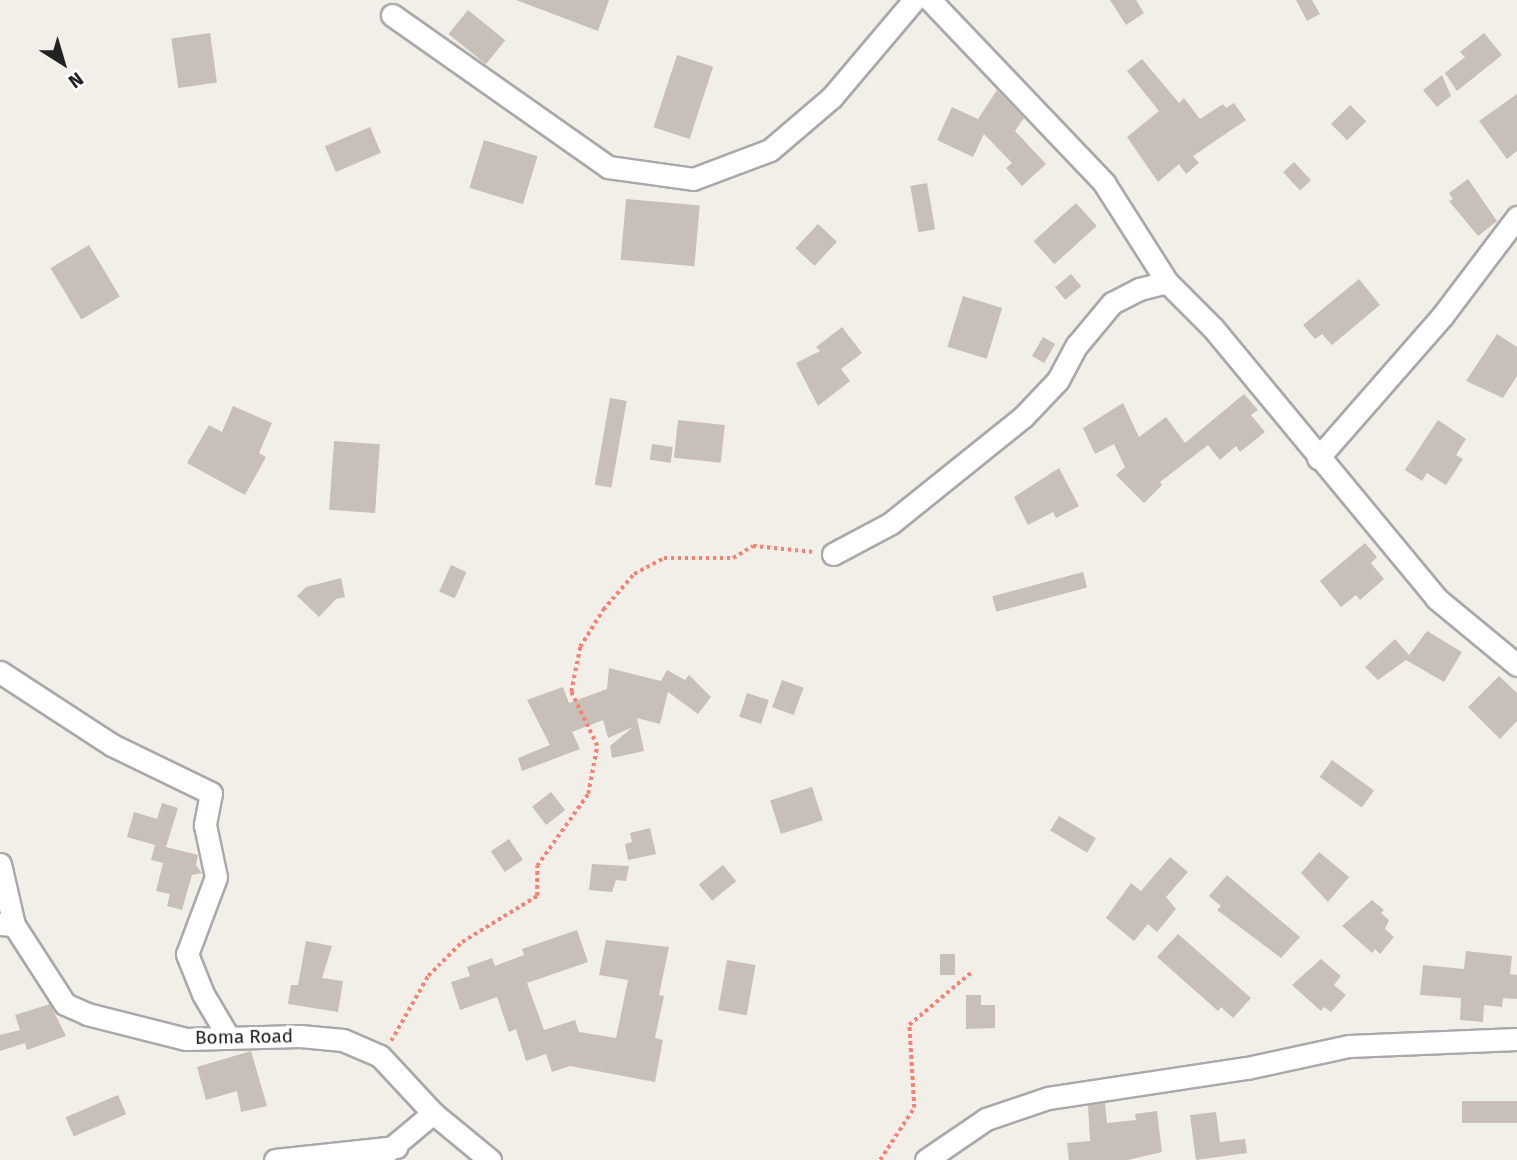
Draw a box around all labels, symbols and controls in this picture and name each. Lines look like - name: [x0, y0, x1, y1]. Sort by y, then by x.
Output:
- north arrow: [28, 28, 98, 98]
- text: N: [64, 67, 88, 93]
- street label: Boma Road: [195, 1025, 293, 1049]

